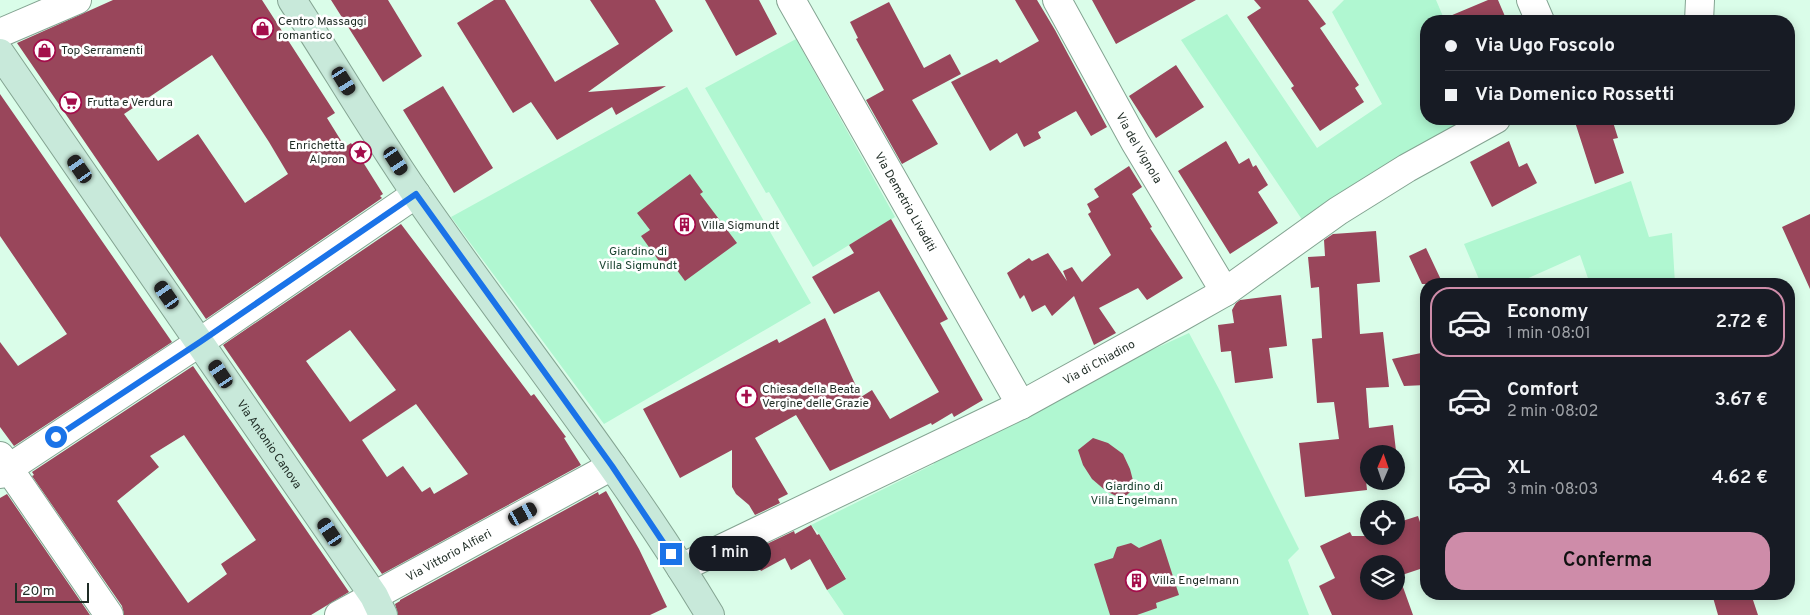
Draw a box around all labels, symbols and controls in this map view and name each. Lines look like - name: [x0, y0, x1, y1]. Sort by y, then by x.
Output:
- place label: Centro Massaggi romantico: [278, 14, 367, 44]
- shop icon: Centro Massaggi romantico: [250, 16, 274, 40]
- text: Via Ugo Foscolo: [1475, 34, 1615, 58]
- shop icon: Top Serramenti: [33, 38, 57, 62]
- place label: Top Serramenti: [61, 43, 143, 59]
- car: [329, 64, 358, 98]
- text: Via Domenico Rossetti: [1475, 83, 1674, 107]
- supermarket icon: Frutta e Verdura: [59, 90, 83, 114]
- place label: Frutta e Verdura: [87, 95, 173, 111]
- street label: Via del Vignola: [1111, 110, 1165, 187]
- place label: Enrichetta Alpron: [289, 138, 345, 168]
- place icon: Enrichetta Alpron: [349, 140, 373, 164]
- car: [381, 144, 410, 178]
- street label: Via Demetrio Livaditi: [870, 150, 939, 255]
- car: [65, 152, 94, 186]
- building icon: Villa Sigmundt: [673, 213, 697, 237]
- place label: Villa Sigmundt: [701, 218, 780, 234]
- park label: Giardino di Villa Sigmundt: [599, 244, 677, 274]
- car: [152, 278, 181, 312]
- icon: car: [1447, 300, 1492, 345]
- text: Economy: [1507, 300, 1588, 324]
- text: 2.72 €: [1716, 310, 1768, 334]
- text: 1 min · 08:01: [1507, 324, 1591, 344]
- street label: Via di Chiadino: [1060, 336, 1139, 389]
- car: [206, 357, 235, 391]
- icon: car: [1447, 378, 1492, 423]
- text: Comfort: [1507, 378, 1579, 402]
- place label: Chiesa della Beata Vergine delle Grazie: [762, 382, 869, 412]
- church icon: Chiesa della Beata Vergine delle Grazie: [734, 384, 758, 408]
- text: 3.67 €: [1714, 388, 1768, 412]
- street label: Via Antonio Canova: [232, 397, 305, 492]
- text: 2 min · 08:02: [1507, 402, 1598, 422]
- route start: [45, 426, 67, 448]
- north arrow: [1360, 445, 1405, 490]
- map controls: [1360, 445, 1405, 600]
- icon: car: [1447, 456, 1492, 501]
- text: XL: [1507, 456, 1530, 480]
- text: 4.62 €: [1712, 466, 1768, 490]
- park label: Giardino di Villa Engelmann: [1090, 479, 1178, 509]
- text: 3 min · 08:03: [1507, 480, 1598, 500]
- car: [506, 500, 539, 528]
- button: locate: [1360, 500, 1405, 545]
- car: [315, 515, 344, 549]
- street label: Via Vittorio Alfieri: [404, 526, 495, 586]
- button: Conferma: [1445, 532, 1770, 590]
- callout: 1 min: [688, 536, 771, 572]
- route end: [660, 543, 682, 565]
- text: 1 min: [711, 543, 749, 563]
- button: layers: [1360, 555, 1405, 600]
- building icon: Villa Engelmann: [1124, 568, 1148, 592]
- place label: Villa Engelmann: [1152, 573, 1239, 589]
- scale bar: [15, 580, 89, 603]
- text: 20 m: [22, 583, 55, 600]

